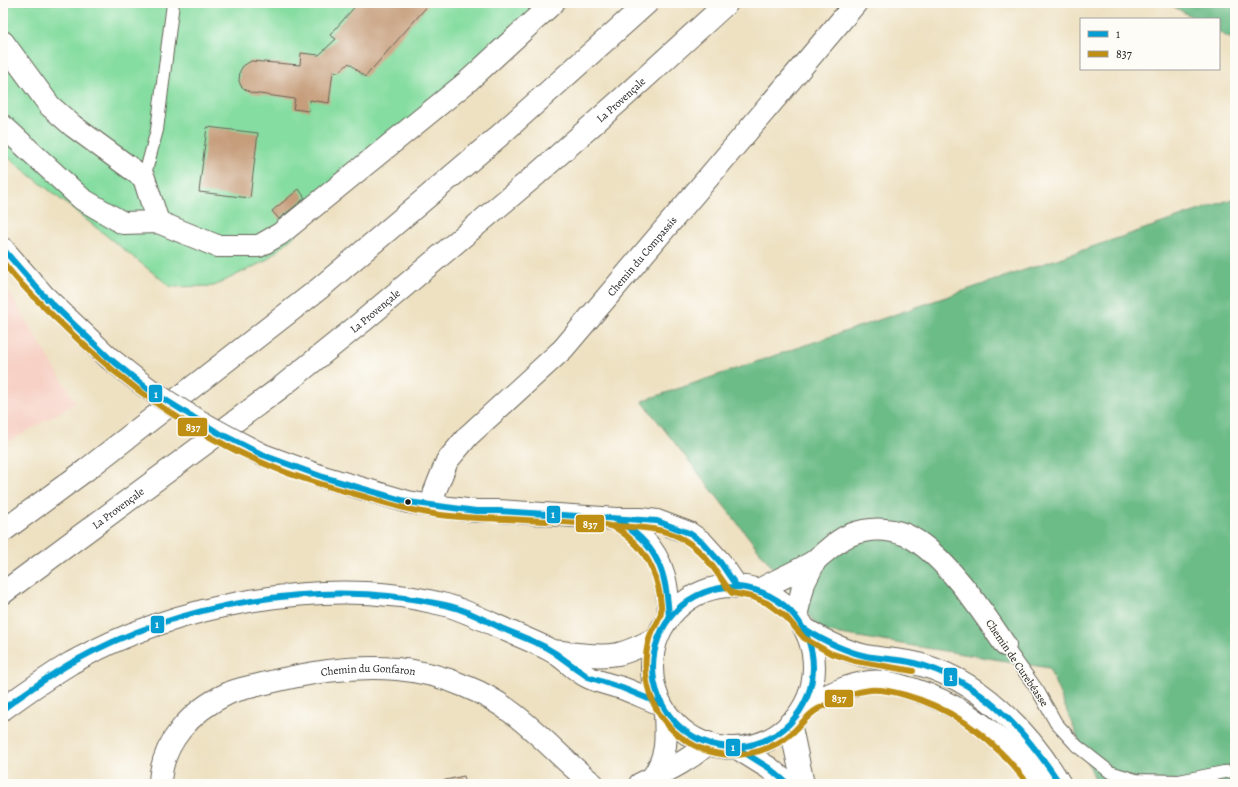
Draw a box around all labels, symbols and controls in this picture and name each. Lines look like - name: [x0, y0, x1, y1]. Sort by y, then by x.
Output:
- legend: [1080, 18, 1220, 70]
- text: 1: [1116, 26, 1120, 42]
- text: 837: [1116, 46, 1133, 62]
- street label: La Provençale: [593, 74, 649, 126]
- street label: Chemin du Compassis: [603, 213, 680, 299]
- street label: La Provençale: [347, 285, 403, 336]
- line badge: 1: [148, 384, 163, 403]
- text: 1: [154, 387, 158, 402]
- line badge: 837: [177, 417, 208, 437]
- text: 837: [186, 420, 201, 435]
- street label: La Provençale: [89, 484, 147, 532]
- unlabelled marker: [403, 497, 413, 507]
- line badge: 1: [546, 505, 561, 524]
- text: 1: [551, 507, 555, 522]
- line badge: 837: [575, 514, 605, 533]
- text: 837: [583, 517, 598, 532]
- line badge: 1: [150, 615, 165, 634]
- street label: Chemin de Curebéasse: [982, 616, 1052, 710]
- text: 1: [155, 617, 159, 632]
- street label: Chemin du Gonfaron: [320, 660, 417, 679]
- line badge: 1: [943, 667, 958, 687]
- text: 1: [949, 670, 953, 685]
- line badge: 837: [824, 689, 854, 708]
- text: 837: [832, 691, 847, 706]
- line badge: 1: [725, 738, 741, 757]
- text: 1: [731, 740, 735, 755]

